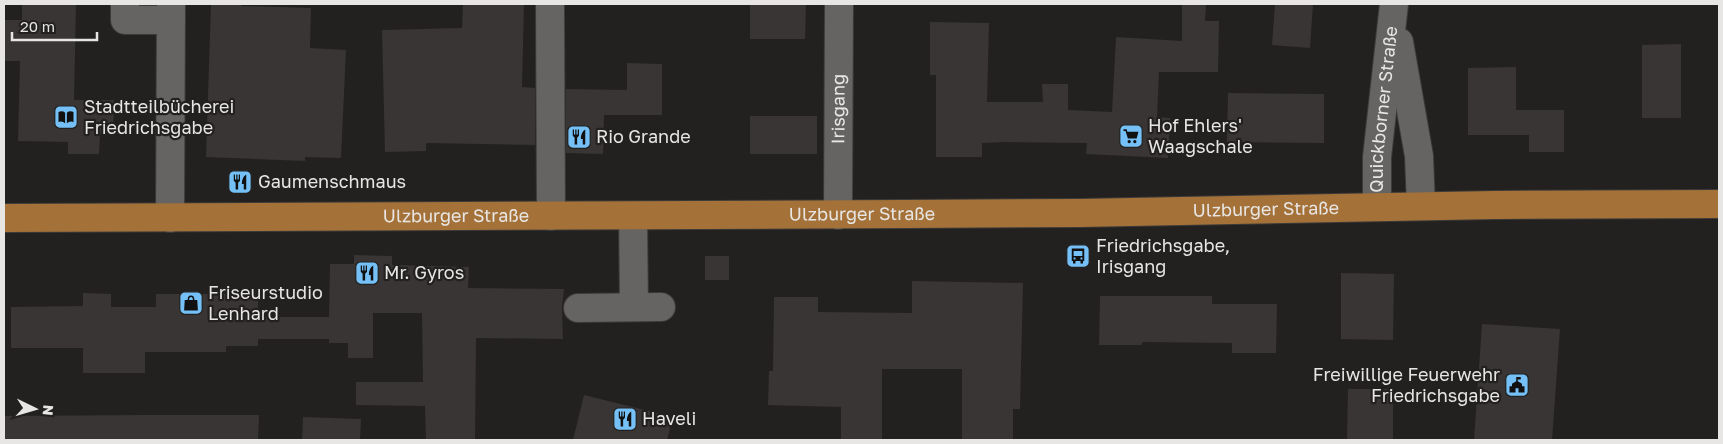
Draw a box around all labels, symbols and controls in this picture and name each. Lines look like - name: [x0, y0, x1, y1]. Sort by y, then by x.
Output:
- scale bar: [12, 10, 98, 42]
- text: 20 m: [20, 17, 55, 35]
- street label: Quickborner Straße: [1365, 25, 1401, 193]
- street label: Irisgang: [826, 74, 849, 144]
- place label: Stadtteilbücherei Friedrichsgabe: [84, 95, 234, 138]
- library icon: Stadtteilbücherei Friedrichsgabe: [53, 104, 79, 130]
- place label: Hof Ehlers' Waagschale: [1148, 114, 1253, 157]
- supermarket icon: Hof Ehlers' Waagschale: [1118, 123, 1144, 149]
- restaurant icon: Rio Grande: [566, 124, 592, 150]
- place label: Rio Grande: [596, 125, 691, 147]
- restaurant icon: Gaumenschmaus: [227, 169, 253, 195]
- place label: Gaumenschmaus: [258, 170, 406, 192]
- street label: Ulzburger Straße: [1193, 196, 1339, 221]
- street label: Ulzburger Straße: [789, 202, 935, 225]
- street label: Ulzburger Straße: [383, 204, 529, 226]
- place label: Friedrichsgabe, Irisgang: [1096, 234, 1230, 277]
- bus stop icon: Friedrichsgabe, Irisgang: [1065, 243, 1091, 269]
- restaurant icon: Mr. Gyros: [354, 260, 380, 286]
- place label: Mr. Gyros: [384, 261, 464, 283]
- place label: Friseurstudio Lenhard: [208, 281, 323, 324]
- shop icon: Friseurstudio Lenhard: [178, 290, 204, 316]
- place label: Freiwillige Feuerwehr Friedrichsgabe: [1313, 363, 1500, 406]
- public building icon: Freiwillige Feuerwehr Friedrichsgabe: [1504, 372, 1530, 398]
- north arrow: [10, 384, 60, 434]
- text: N: [40, 404, 57, 416]
- restaurant icon: Haveli: [612, 406, 638, 432]
- place label: Haveli: [642, 407, 696, 429]

